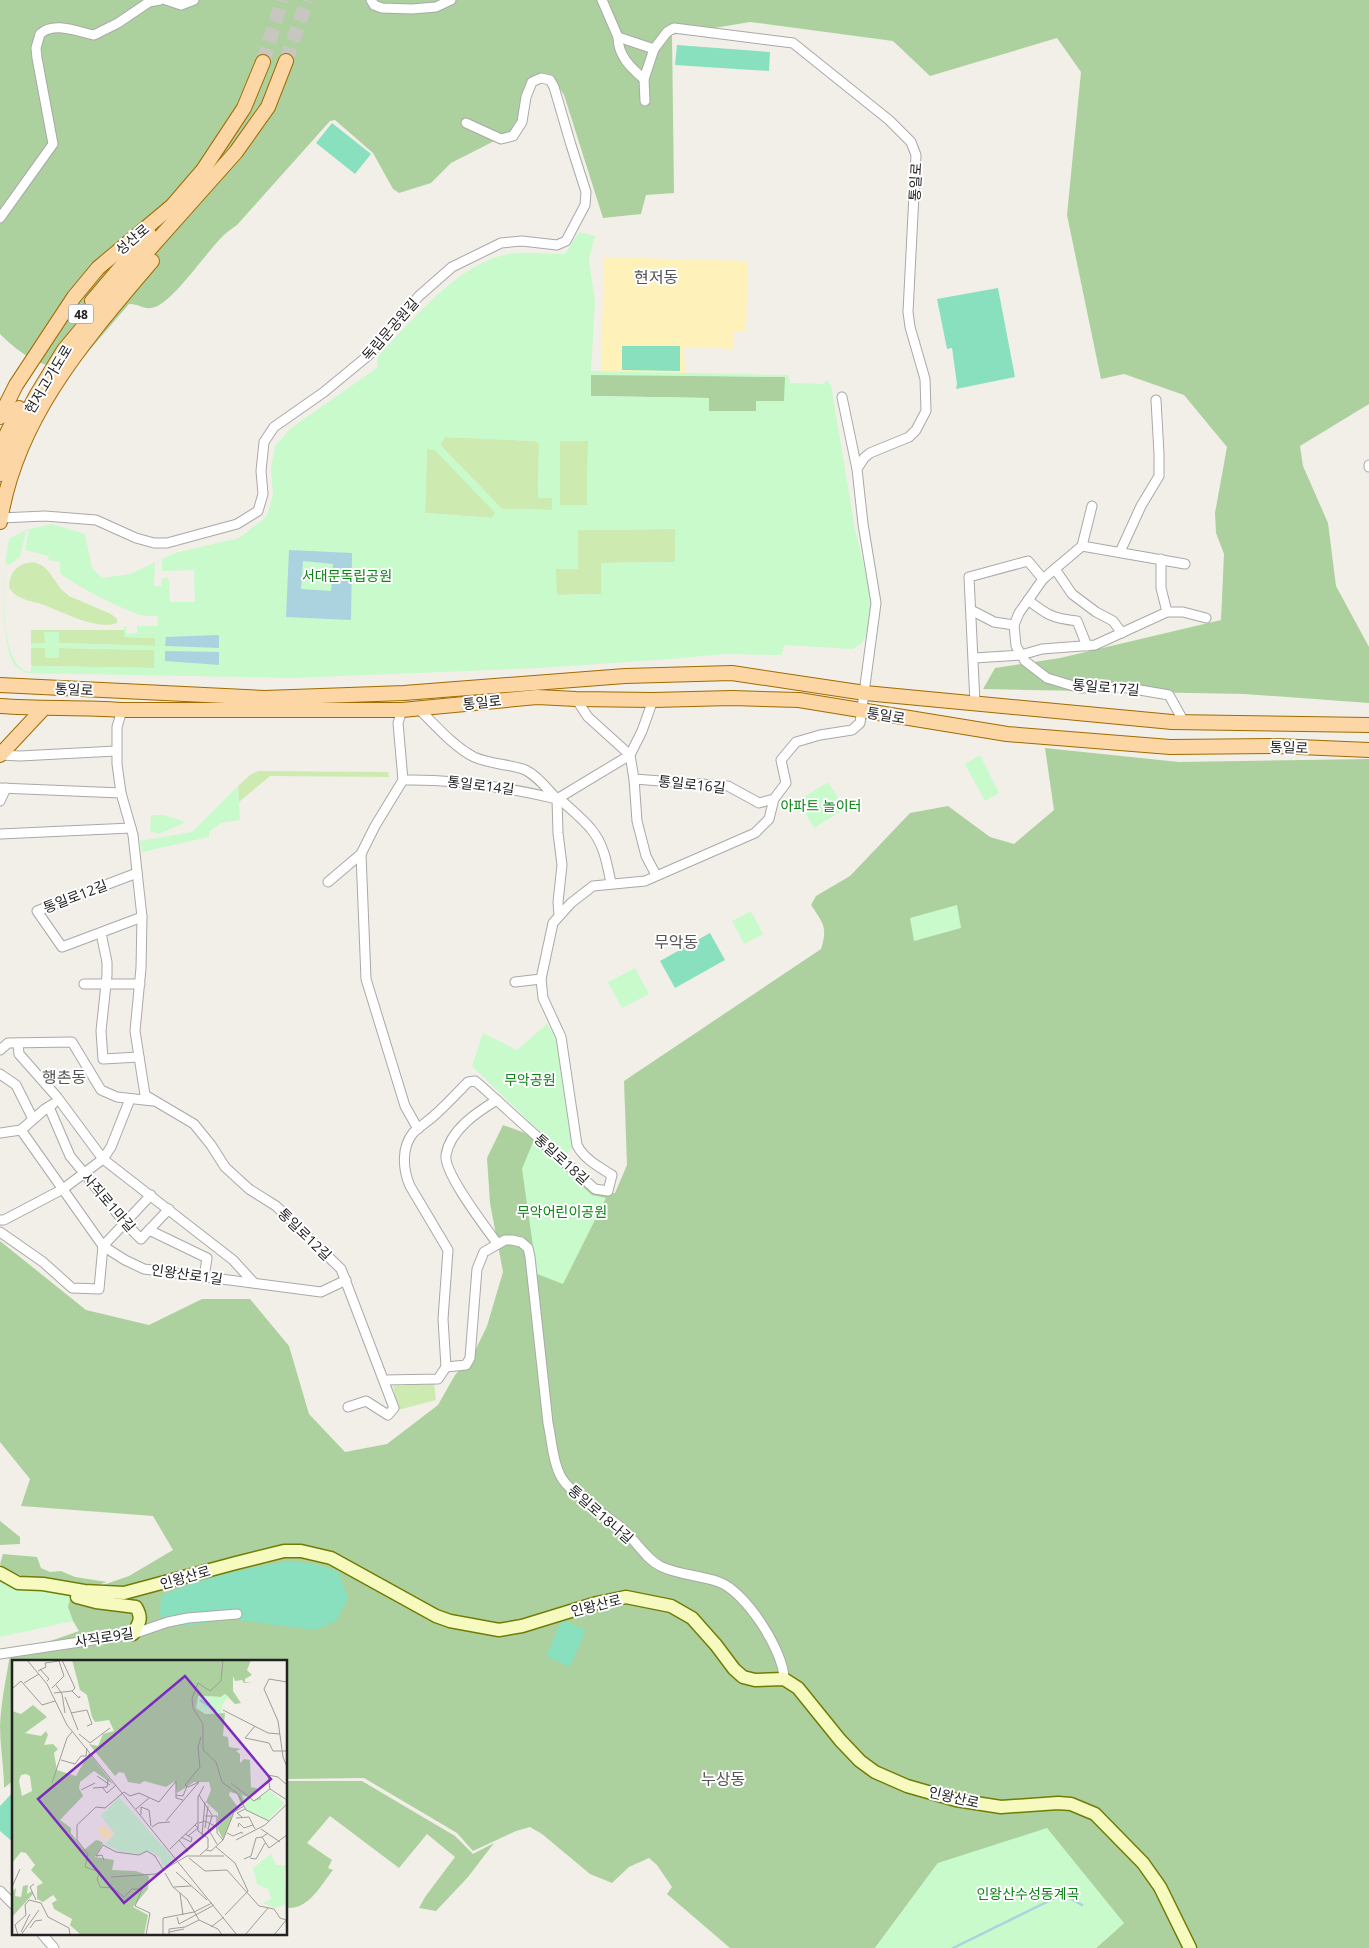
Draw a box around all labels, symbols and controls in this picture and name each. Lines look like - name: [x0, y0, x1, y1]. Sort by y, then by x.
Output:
- street label: 통일로: [905, 162, 926, 202]
- street label: 성산로: [111, 219, 153, 259]
- district label: 현저동: [634, 266, 678, 288]
- street label: 독립문공원길: [357, 294, 423, 364]
- road number: 48: [68, 304, 94, 324]
- street label: 현저고가도로: [20, 341, 76, 417]
- park label: 서대문독립공원: [302, 566, 392, 585]
- street label: 통일로17길: [1072, 675, 1140, 699]
- street label: 통일로: [54, 679, 94, 700]
- street label: 통일로: [462, 691, 502, 713]
- street label: 통일로: [865, 703, 907, 727]
- street label: 통일로: [1269, 737, 1309, 757]
- street label: 통일로14길: [446, 771, 516, 799]
- street label: 통일로16길: [657, 771, 727, 797]
- park label: 아파트 놀이터: [781, 796, 861, 815]
- street label: 통일로12길: [40, 875, 110, 917]
- district label: 무악동: [654, 931, 698, 953]
- district label: 행촌동: [42, 1066, 86, 1088]
- park label: 무악공원: [504, 1070, 556, 1089]
- street label: 통일로18길: [531, 1129, 593, 1189]
- street label: 사직로1마길: [78, 1168, 140, 1236]
- park label: 무악어린이공원: [517, 1202, 607, 1221]
- street label: 통일로12길: [274, 1204, 336, 1264]
- street label: 인왕산로1길: [150, 1260, 224, 1288]
- street label: 통일로18나길: [564, 1480, 638, 1548]
- street label: 인왕산로: [158, 1561, 212, 1593]
- street label: 인왕산로: [569, 1590, 623, 1620]
- street label: 사직로9길: [73, 1623, 135, 1651]
- inset map: [12, 1660, 288, 1936]
- district label: 누상동: [701, 1768, 745, 1790]
- street label: 인왕산로: [927, 1782, 981, 1812]
- park label: 인왕산수성동계곡: [976, 1884, 1080, 1903]

